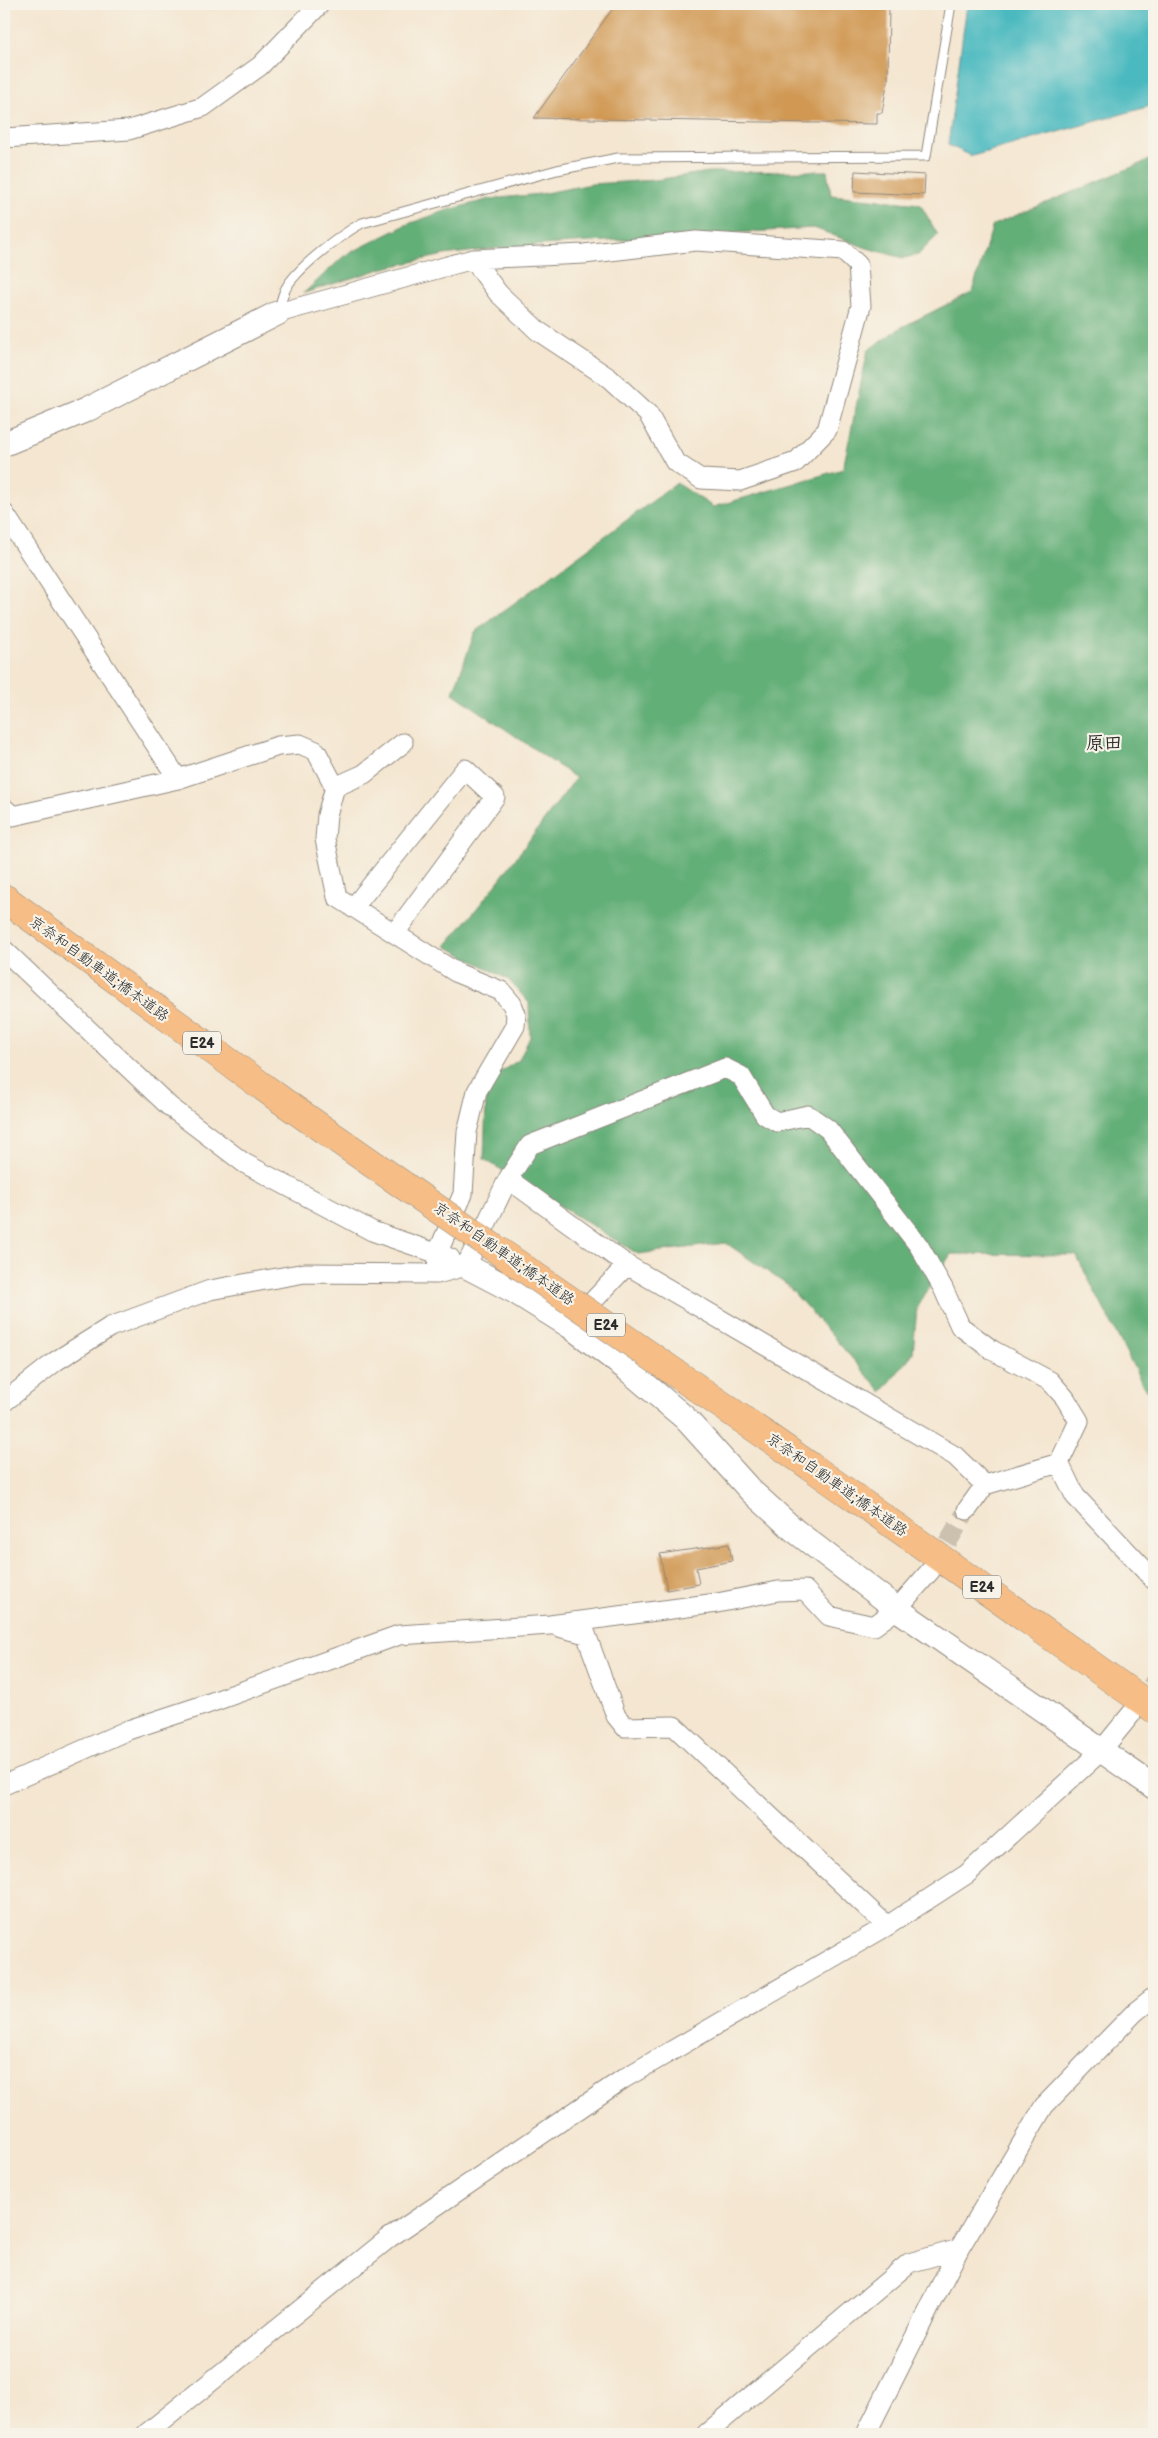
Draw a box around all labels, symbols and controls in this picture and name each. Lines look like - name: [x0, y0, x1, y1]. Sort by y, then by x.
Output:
- district label: 原田: [1086, 733, 1122, 754]
- street label: 京奈和自動車道;橋本道路: [25, 912, 173, 1026]
- road number: E24: [183, 1032, 221, 1054]
- street label: 京奈和自動車道;橋本道路: [430, 1198, 578, 1310]
- road number: E24: [587, 1314, 625, 1336]
- street label: 京奈和自動車道;橋本道路: [763, 1429, 911, 1541]
- road number: E24: [963, 1575, 1001, 1598]

